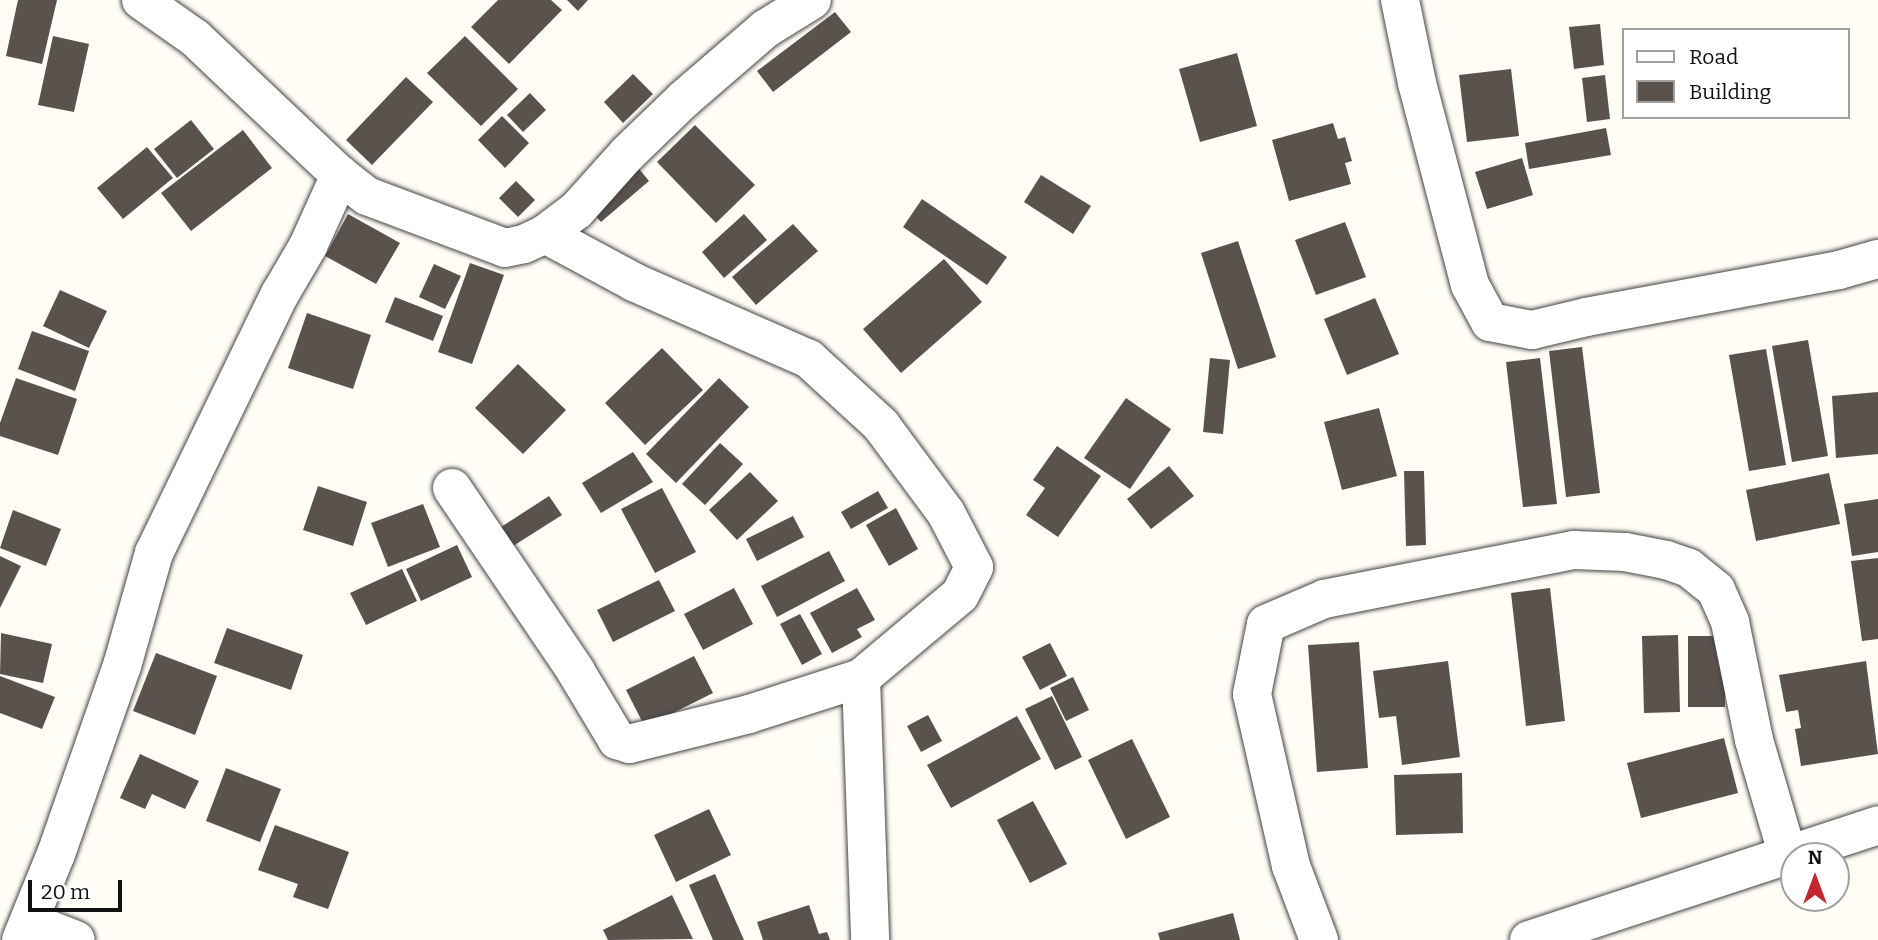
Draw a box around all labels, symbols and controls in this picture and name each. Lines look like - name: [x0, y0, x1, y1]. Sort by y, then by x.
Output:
- legend: [1622, 28, 1850, 119]
- text: Road: [1689, 44, 1738, 70]
- text: Building: [1689, 79, 1771, 105]
- north arrow: [1780, 842, 1850, 912]
- text: N: [1808, 846, 1822, 869]
- scale bar: [32, 866, 126, 910]
- text: 20 m: [41, 879, 90, 905]

